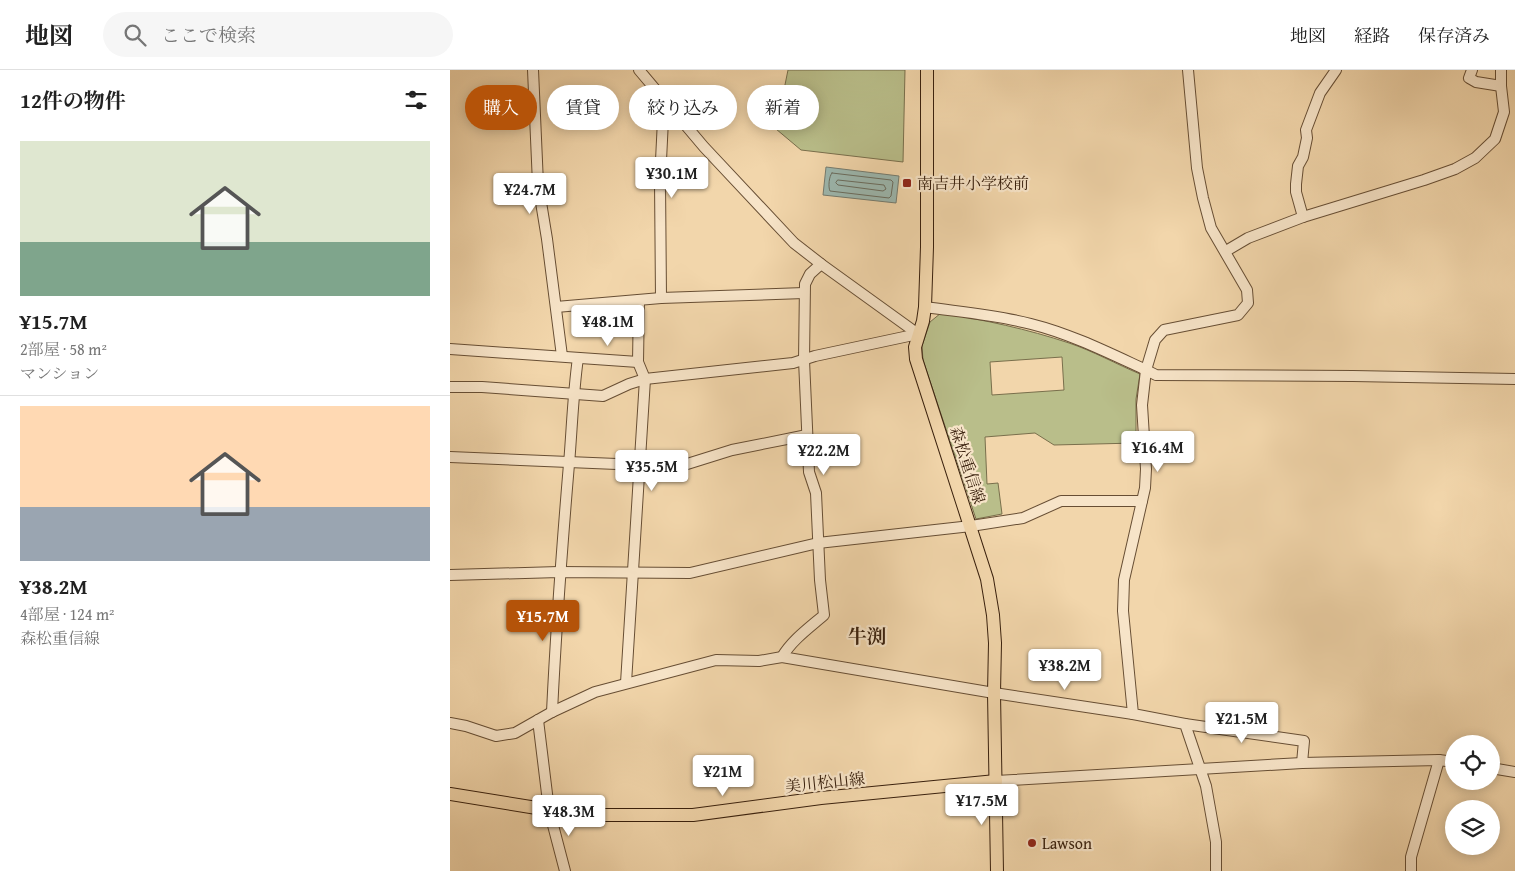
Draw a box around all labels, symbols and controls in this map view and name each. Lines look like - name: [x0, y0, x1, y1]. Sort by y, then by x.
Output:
- search box: [103, 12, 453, 57]
- text: 地図: [25, 18, 73, 53]
- icon: search: [121, 21, 149, 49]
- text: ここで検索: [161, 21, 256, 49]
- text: 地図: [1290, 22, 1326, 49]
- text: 経路: [1354, 22, 1390, 49]
- text: 保存済み: [1418, 22, 1490, 49]
- text: 12件の物件: [20, 85, 126, 116]
- chip: 購入: [465, 85, 537, 130]
- chip: 賃貸: [547, 85, 619, 130]
- chip: 絞り込み: [629, 85, 737, 130]
- chip: 新着: [747, 85, 819, 130]
- icon: filters: [402, 86, 430, 114]
- pin: ¥30.1M: [631, 156, 713, 199]
- text: ¥30.1M: [646, 161, 698, 185]
- place label: 南吉井小学校前: [917, 171, 1029, 195]
- pin: ¥24.7M: [489, 172, 571, 215]
- icon: home: [180, 173, 270, 263]
- text: ¥24.7M: [504, 177, 556, 201]
- marker: 南吉井小学校前: [901, 177, 913, 189]
- pin: ¥48.1M: [567, 304, 649, 347]
- text: ¥15.7M: [20, 306, 88, 337]
- text: ¥48.1M: [582, 309, 634, 333]
- text: 2部屋 · 58 m²: [20, 337, 107, 361]
- text: マンション: [20, 361, 99, 385]
- street label: 森松重信線: [944, 423, 992, 507]
- pin: ¥16.4M: [1117, 430, 1199, 473]
- pin: ¥22.2M: [783, 434, 865, 476]
- text: ¥16.4M: [1132, 435, 1184, 459]
- text: ¥22.2M: [798, 438, 850, 462]
- icon: home: [180, 439, 270, 529]
- pin: ¥35.5M: [611, 450, 693, 492]
- text: ¥35.5M: [626, 454, 678, 478]
- text: ¥38.2M: [20, 571, 88, 602]
- pin: ¥15.7M: [502, 600, 584, 642]
- text: 4部屋 · 124 m²: [20, 602, 115, 626]
- text: ¥15.7M: [517, 604, 569, 628]
- district label: 牛渕: [848, 622, 886, 650]
- text: 森松重信線: [20, 626, 100, 650]
- pin: ¥38.2M: [1024, 648, 1106, 691]
- text: ¥38.2M: [1039, 653, 1091, 677]
- pin: ¥21.5M: [1201, 702, 1283, 744]
- text: ¥21.5M: [1216, 706, 1268, 730]
- map controls: [1445, 735, 1500, 855]
- button: locate: [1445, 735, 1500, 790]
- pin: ¥21M: [693, 754, 753, 797]
- text: ¥21M: [704, 759, 742, 783]
- street label: 美川松山線: [784, 766, 866, 798]
- pin: ¥17.5M: [941, 784, 1023, 826]
- text: ¥17.5M: [956, 788, 1008, 812]
- pin: ¥48.3M: [528, 794, 610, 837]
- text: ¥48.3M: [543, 799, 595, 823]
- button: layers: [1445, 800, 1500, 855]
- place label: Lawson: [1042, 831, 1092, 855]
- marker: Lawson: [1026, 837, 1038, 849]

